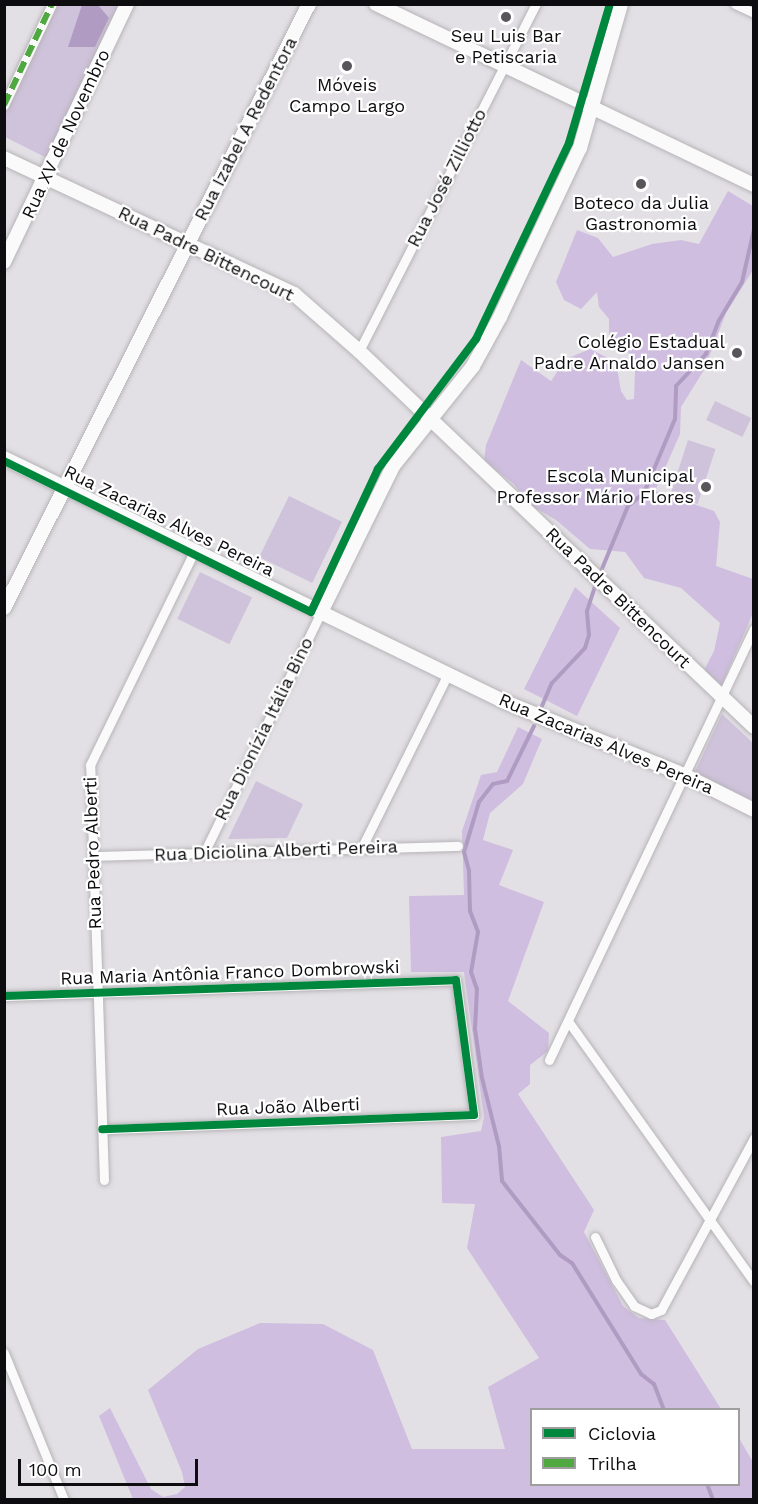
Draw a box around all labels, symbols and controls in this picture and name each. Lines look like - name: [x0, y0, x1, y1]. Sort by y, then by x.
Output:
- marker: Seu Luis Bar e Petiscaria: [499, 10, 513, 24]
- place label: Seu Luis Bar e Petiscaria: [451, 26, 561, 68]
- street label: Rua Izabel A Redentora: [190, 32, 302, 226]
- street label: Rua XV de Novembro: [17, 45, 115, 223]
- marker: Móveis Campo Largo: [340, 59, 354, 73]
- place label: Móveis Campo Largo: [289, 75, 405, 118]
- street label: Rua José Zilliotto: [403, 105, 491, 251]
- marker: Boteco da Julia Gastronomia: [634, 177, 648, 191]
- place label: Boteco da Julia Gastronomia: [573, 193, 709, 236]
- street label: Rua Padre Bittencourt: [114, 202, 298, 306]
- place label: Colégio Estadual Padre Arnaldo Jansen: [532, 332, 725, 374]
- marker: Colégio Estadual Padre Arnaldo Jansen: [730, 346, 744, 360]
- street label: Rua Zacarias Alves Pereira: [60, 460, 278, 582]
- place label: Escola Municipal Professor Mário Flores: [496, 466, 694, 508]
- marker: Escola Municipal Professor Mário Flores: [699, 480, 713, 494]
- street label: Rua Padre Bittencourt: [541, 523, 695, 673]
- street label: Rua Dionízia Itália Bino: [210, 633, 318, 825]
- street label: Rua Zacarias Alves Pereira: [495, 689, 717, 799]
- street label: Rua Pedro Alberti: [80, 776, 106, 930]
- street label: Rua Diciolina Alberti Pereira: [153, 836, 399, 866]
- street label: Rua Maria Antônia Franco Dombrowski: [59, 956, 401, 990]
- street label: Rua João Alberti: [215, 1094, 361, 1120]
- legend: [530, 1408, 740, 1486]
- text: Ciclovia: [588, 1423, 656, 1444]
- scale bar: [21, 1447, 201, 1485]
- text: Trilha: [588, 1453, 637, 1474]
- text: 100 m: [29, 1459, 82, 1480]

